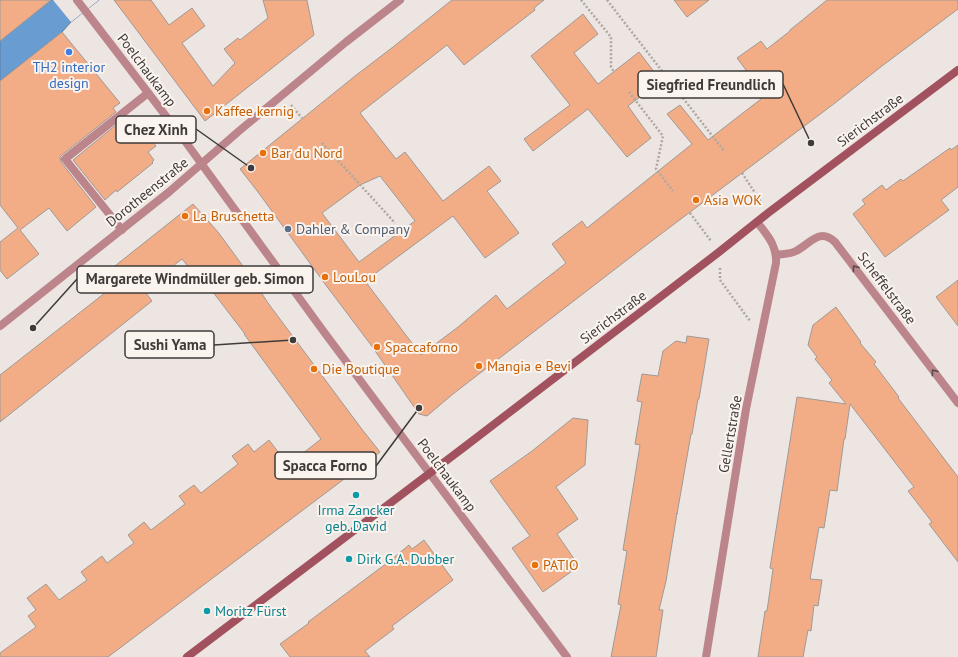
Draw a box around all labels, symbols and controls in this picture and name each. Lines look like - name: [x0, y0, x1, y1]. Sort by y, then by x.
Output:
- street label: Poelchaukamp: [114, 30, 180, 110]
- marker: TH2 interior design: [64, 47, 74, 57]
- place label: TH2 interior design: [33, 58, 105, 92]
- callout: Siegfried Freundlich: [638, 71, 783, 98]
- text: Siegfried Freundlich: [646, 75, 776, 94]
- street label: Sierichstraße: [833, 89, 907, 151]
- place label: Kaffee kernig: [215, 102, 294, 120]
- marker: Kaffee kernig: [202, 106, 212, 116]
- callout: Chez Xinh: [116, 116, 196, 143]
- text: Chez Xinh: [124, 120, 188, 139]
- place label: Bar du Nord: [271, 144, 343, 162]
- marker: Bar du Nord: [258, 148, 268, 158]
- street label: Dorotheenstraße: [102, 153, 192, 231]
- place label: Asia WOK: [704, 191, 762, 209]
- marker: Asia WOK: [691, 195, 701, 205]
- place label: La Bruschetta: [193, 207, 275, 225]
- marker: La Bruschetta: [180, 211, 190, 221]
- place label: Dahler & Company: [296, 220, 410, 238]
- marker: Dahler & Company: [283, 224, 293, 234]
- street label: Scheffelstraße: [854, 248, 920, 328]
- callout: Margarete Windmüller geb. Simon: [77, 266, 313, 293]
- one-way arrow: [853, 266, 860, 273]
- place label: LouLou: [333, 268, 376, 286]
- text: Margarete Windmüller geb. Simon: [86, 269, 304, 288]
- marker: LouLou: [320, 272, 330, 282]
- street label: Sierichstraße: [576, 286, 650, 348]
- callout: Sushi Yama: [125, 331, 214, 358]
- text: Sushi Yama: [134, 335, 206, 354]
- place label: Spaccaforno: [385, 338, 458, 356]
- marker: Spaccaforno: [372, 342, 382, 352]
- place label: Mangia e Bevi: [487, 357, 571, 375]
- place label: Die Boutique: [322, 360, 400, 378]
- marker: Mangia e Bevi: [474, 361, 484, 371]
- marker: Die Boutique: [309, 364, 319, 374]
- one-way arrow: [932, 369, 939, 376]
- street label: Gellertstraße: [714, 394, 746, 474]
- street label: Poelchaukamp: [414, 435, 480, 515]
- callout: Spacca Forno: [275, 452, 376, 479]
- text: Spacca Forno: [283, 456, 367, 475]
- marker: Irma Zancker geb. David: [351, 490, 361, 500]
- place label: Irma Zancker geb. David: [317, 501, 395, 535]
- place label: Dirk G.A. Dubber: [357, 550, 454, 568]
- marker: Dirk G.A. Dubber: [344, 554, 354, 564]
- place label: PATIO: [543, 556, 579, 574]
- marker: PATIO: [530, 560, 540, 570]
- place label: Moritz Fürst: [215, 602, 287, 620]
- marker: Moritz Fürst: [202, 606, 212, 616]

